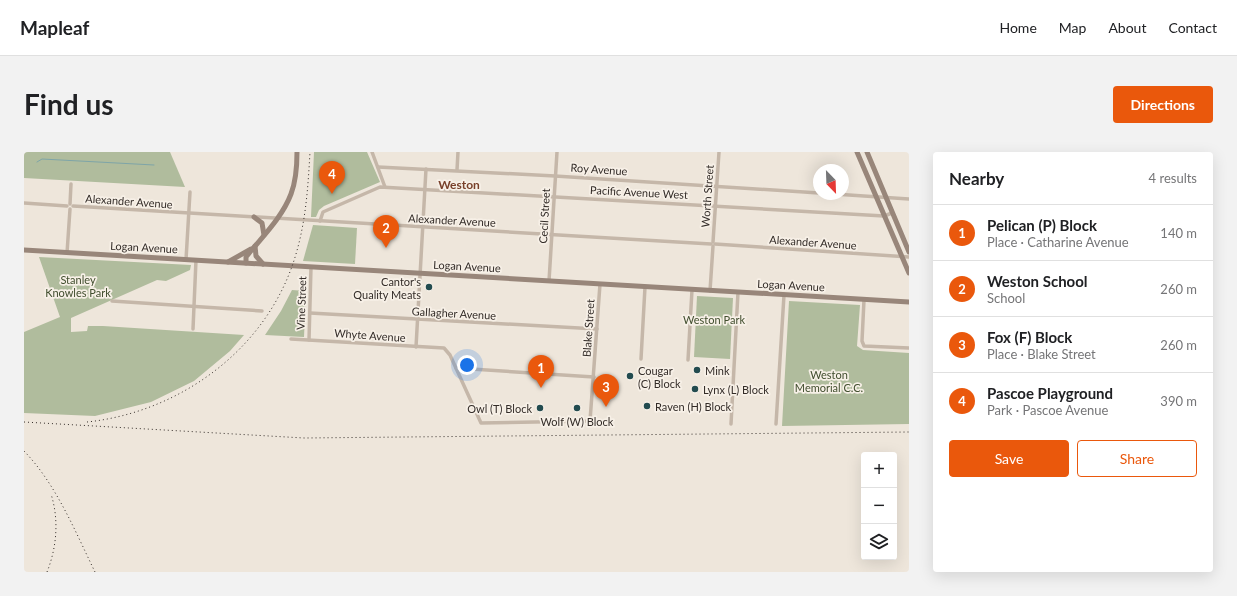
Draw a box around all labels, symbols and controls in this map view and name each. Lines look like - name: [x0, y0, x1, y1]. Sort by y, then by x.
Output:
- text: Mapleaf: [20, 16, 89, 39]
- text: Home: [999, 19, 1037, 36]
- text: Map: [1059, 19, 1086, 36]
- text: About: [1108, 19, 1146, 36]
- text: Contact: [1168, 19, 1217, 36]
- button: Directions: [1113, 86, 1213, 123]
- text: Find us: [24, 87, 114, 121]
- pin: 4: [319, 161, 345, 194]
- street label: Roy Avenue: [570, 161, 628, 177]
- street label: Worth Street: [698, 164, 716, 228]
- north arrow: [813, 164, 849, 200]
- text: Nearby: [949, 168, 1004, 189]
- text: 4 results: [1149, 170, 1197, 186]
- district label: Weston: [438, 177, 480, 192]
- street label: Pacific Avenue West: [590, 183, 688, 201]
- street label: Cecil Street: [536, 188, 552, 244]
- street label: Alexander Avenue: [85, 191, 173, 211]
- street label: Alexander Avenue: [408, 211, 496, 229]
- pin: 2: [373, 215, 399, 248]
- text: Pelican (P) Block: [987, 216, 1097, 234]
- text: 1: [958, 225, 966, 241]
- text: 140 m: [1160, 225, 1197, 241]
- street label: Alexander Avenue: [769, 232, 857, 252]
- text: Place · Catharine Avenue: [987, 234, 1129, 250]
- street label: Logan Avenue: [110, 239, 178, 255]
- street label: Logan Avenue: [433, 258, 501, 274]
- text: Weston School: [987, 272, 1088, 290]
- park label: Stanley Knowles Park: [45, 273, 111, 299]
- place label: Cantor's Quality Meats: [353, 275, 421, 301]
- street label: Vine Street: [294, 276, 308, 330]
- street label: Logan Avenue: [757, 277, 825, 293]
- text: 2: [958, 281, 966, 297]
- text: 260 m: [1160, 281, 1197, 297]
- marker: Cantor's Quality Meats: [424, 282, 434, 292]
- text: School: [987, 290, 1025, 306]
- street label: Blake Street: [579, 299, 597, 357]
- street label: Gallagher Avenue: [411, 304, 497, 322]
- park label: Weston Park: [683, 313, 745, 326]
- street label: Whyte Avenue: [334, 326, 406, 344]
- text: Fox (F) Block: [987, 328, 1072, 346]
- text: 3: [958, 337, 966, 353]
- text: 260 m: [1160, 337, 1197, 353]
- text: Place · Blake Street: [987, 346, 1096, 362]
- your location: [457, 355, 477, 375]
- pin: 1: [528, 355, 554, 388]
- place label: Cougar (C) Block: [638, 364, 681, 390]
- place label: Mink: [705, 364, 730, 377]
- marker: Mink: [692, 365, 702, 375]
- park label: Weston Memorial C.C.: [795, 368, 863, 394]
- marker: Cougar (C) Block: [625, 371, 635, 381]
- pin: 3: [593, 374, 619, 407]
- place label: Lynx (L) Block: [703, 383, 769, 396]
- marker: Lynx (L) Block: [690, 384, 700, 394]
- text: Pascoe Playground: [987, 384, 1113, 402]
- text: 4: [958, 393, 966, 409]
- text: 390 m: [1160, 393, 1197, 409]
- place label: Raven (H) Block: [655, 400, 732, 413]
- marker: Raven (H) Block: [642, 401, 652, 411]
- place label: Owl (T) Block: [467, 402, 532, 415]
- text: Park · Pascoe Avenue: [987, 402, 1108, 418]
- marker: Owl (T) Block: [535, 403, 545, 413]
- marker: Wolf (W) Block: [572, 403, 582, 413]
- place label: Wolf (W) Block: [541, 415, 614, 428]
- button: Save: [949, 440, 1069, 477]
- button: Share: [1077, 440, 1197, 477]
- map controls: [861, 452, 897, 560]
- button: +: [861, 452, 897, 488]
- button: −: [861, 488, 897, 524]
- button: layers: [861, 524, 897, 560]

